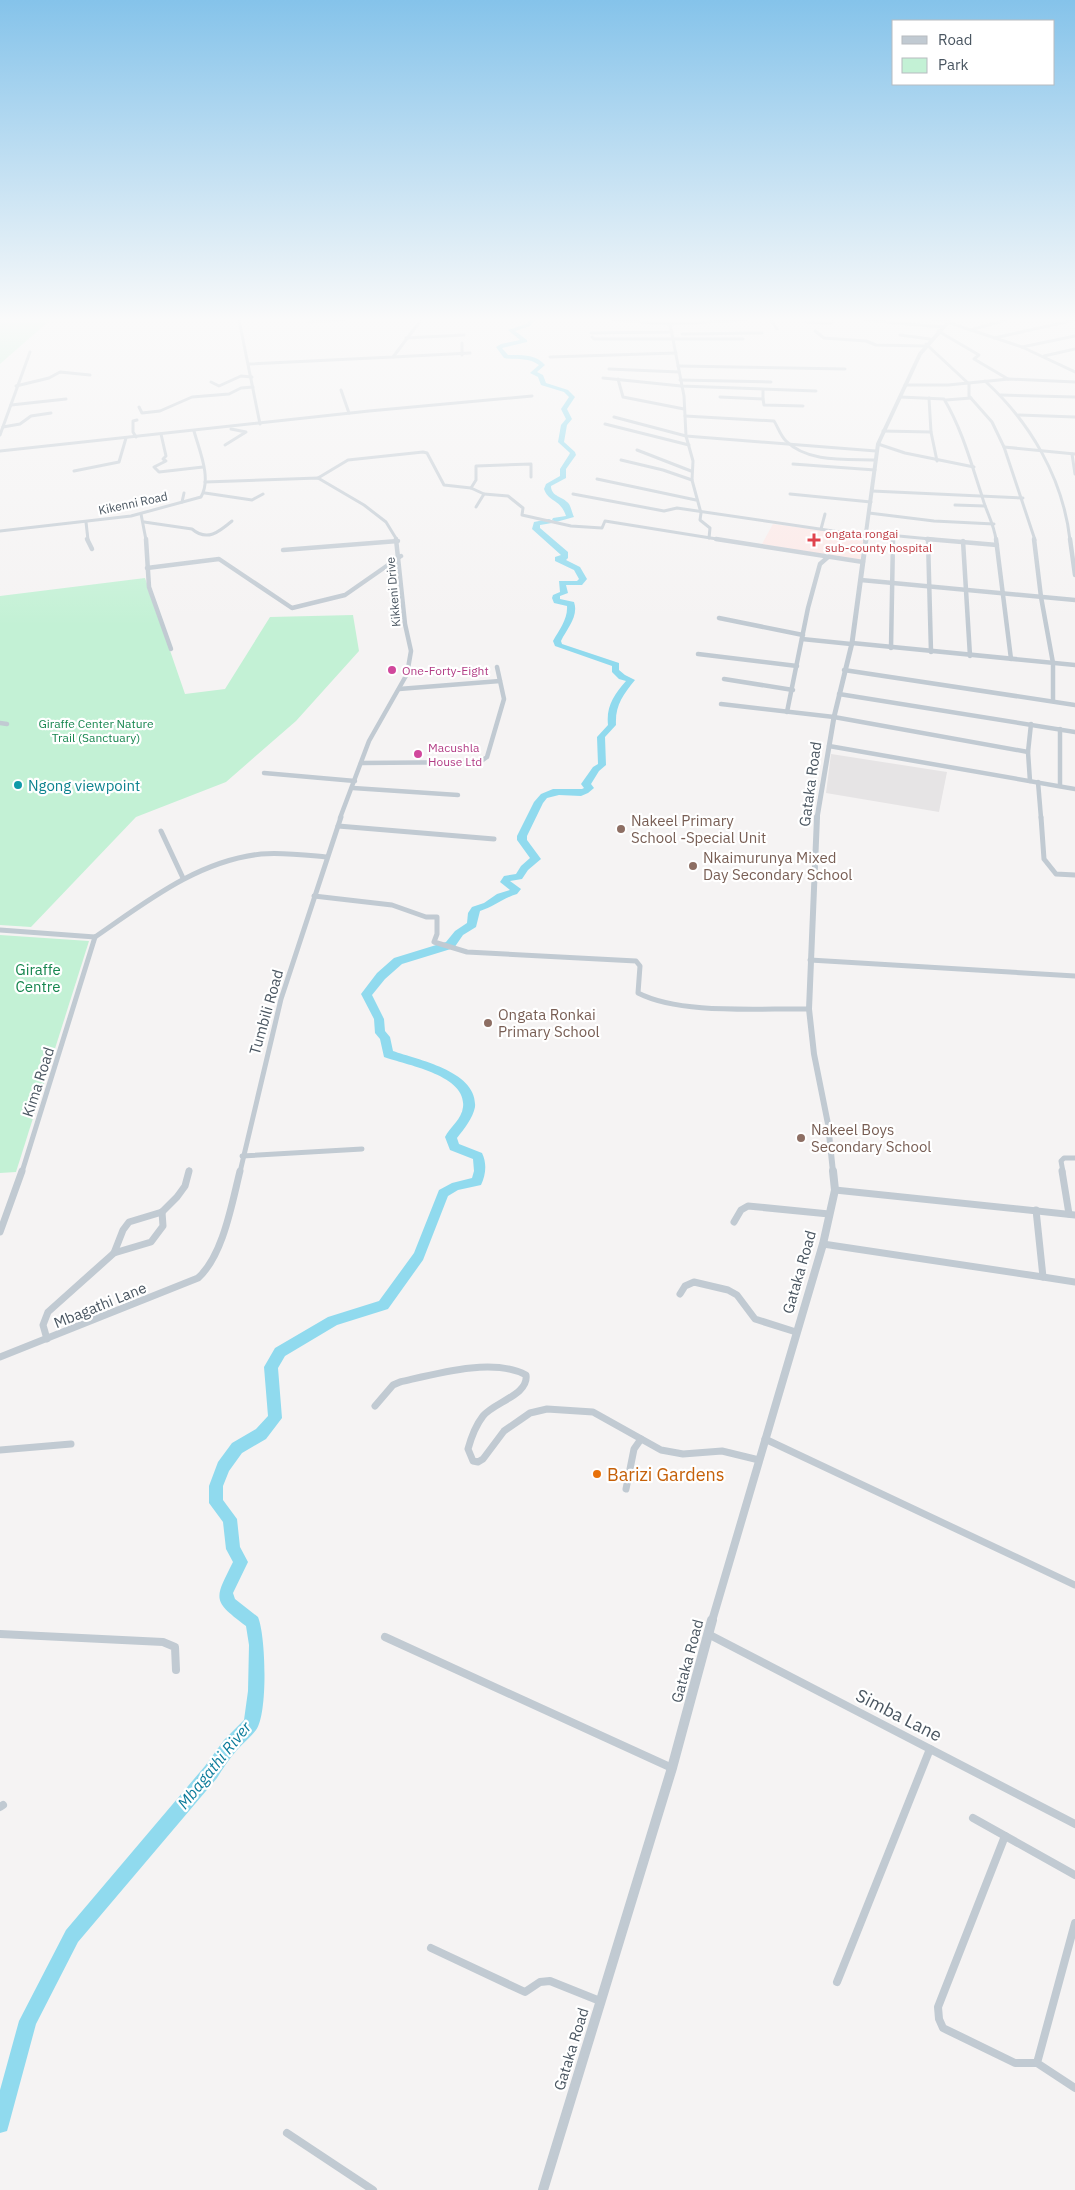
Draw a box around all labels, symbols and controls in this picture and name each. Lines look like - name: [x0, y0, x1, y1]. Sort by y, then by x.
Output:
- legend: [892, 20, 1055, 85]
- text: Road: [938, 30, 973, 49]
- text: Park: [938, 55, 968, 74]
- street label: Kikenni Road: [97, 488, 169, 518]
- place label: ongata rongai sub-county hospital: [825, 526, 932, 555]
- marker: ongata rongai sub-county hospital: [807, 533, 821, 547]
- street label: Kikkeni Drive: [382, 556, 404, 628]
- place label: One-Forty-Eight: [402, 663, 489, 678]
- marker: One-Forty-Eight: [386, 664, 398, 676]
- park label: Giraffe Center Nature Trail (Sanctuary): [39, 716, 154, 745]
- place label: Macushla House Ltd: [428, 740, 482, 769]
- street label: Gataka Road: [795, 740, 825, 828]
- marker: Macushla House Ltd: [412, 748, 424, 760]
- place label: Ngong viewpoint: [28, 776, 140, 795]
- marker: Ngong viewpoint: [12, 779, 24, 791]
- place label: Nakeel Primary School -Special Unit: [631, 811, 766, 847]
- marker: Nakeel Primary School -Special Unit: [615, 823, 627, 835]
- place label: Nkaimurunya Mixed Day Secondary School: [703, 848, 852, 884]
- marker: Nkaimurunya Mixed Day Secondary School: [687, 860, 699, 872]
- park label: Giraffe Centre: [15, 960, 61, 996]
- street label: Tumbili Road: [245, 967, 287, 1057]
- place label: Ongata Ronkai Primary School: [498, 1005, 600, 1041]
- marker: Ongata Ronkai Primary School: [482, 1017, 494, 1029]
- street label: Kima Road: [18, 1045, 58, 1119]
- place label: Nakeel Boys Secondary School: [811, 1120, 931, 1156]
- marker: Nakeel Boys Secondary School: [795, 1132, 807, 1144]
- street label: Gataka Road: [778, 1228, 820, 1316]
- street label: Mbagathi Lane: [51, 1278, 149, 1332]
- place label: Barizi Gardens: [607, 1463, 725, 1486]
- marker: Barizi Gardens: [591, 1468, 603, 1480]
- street label: Gataka Road: [667, 1617, 707, 1705]
- street label: Simba Lane: [852, 1683, 946, 1747]
- water label: Mbagathi River: [173, 1716, 256, 1813]
- street label: Gataka Road: [549, 2005, 593, 2093]

